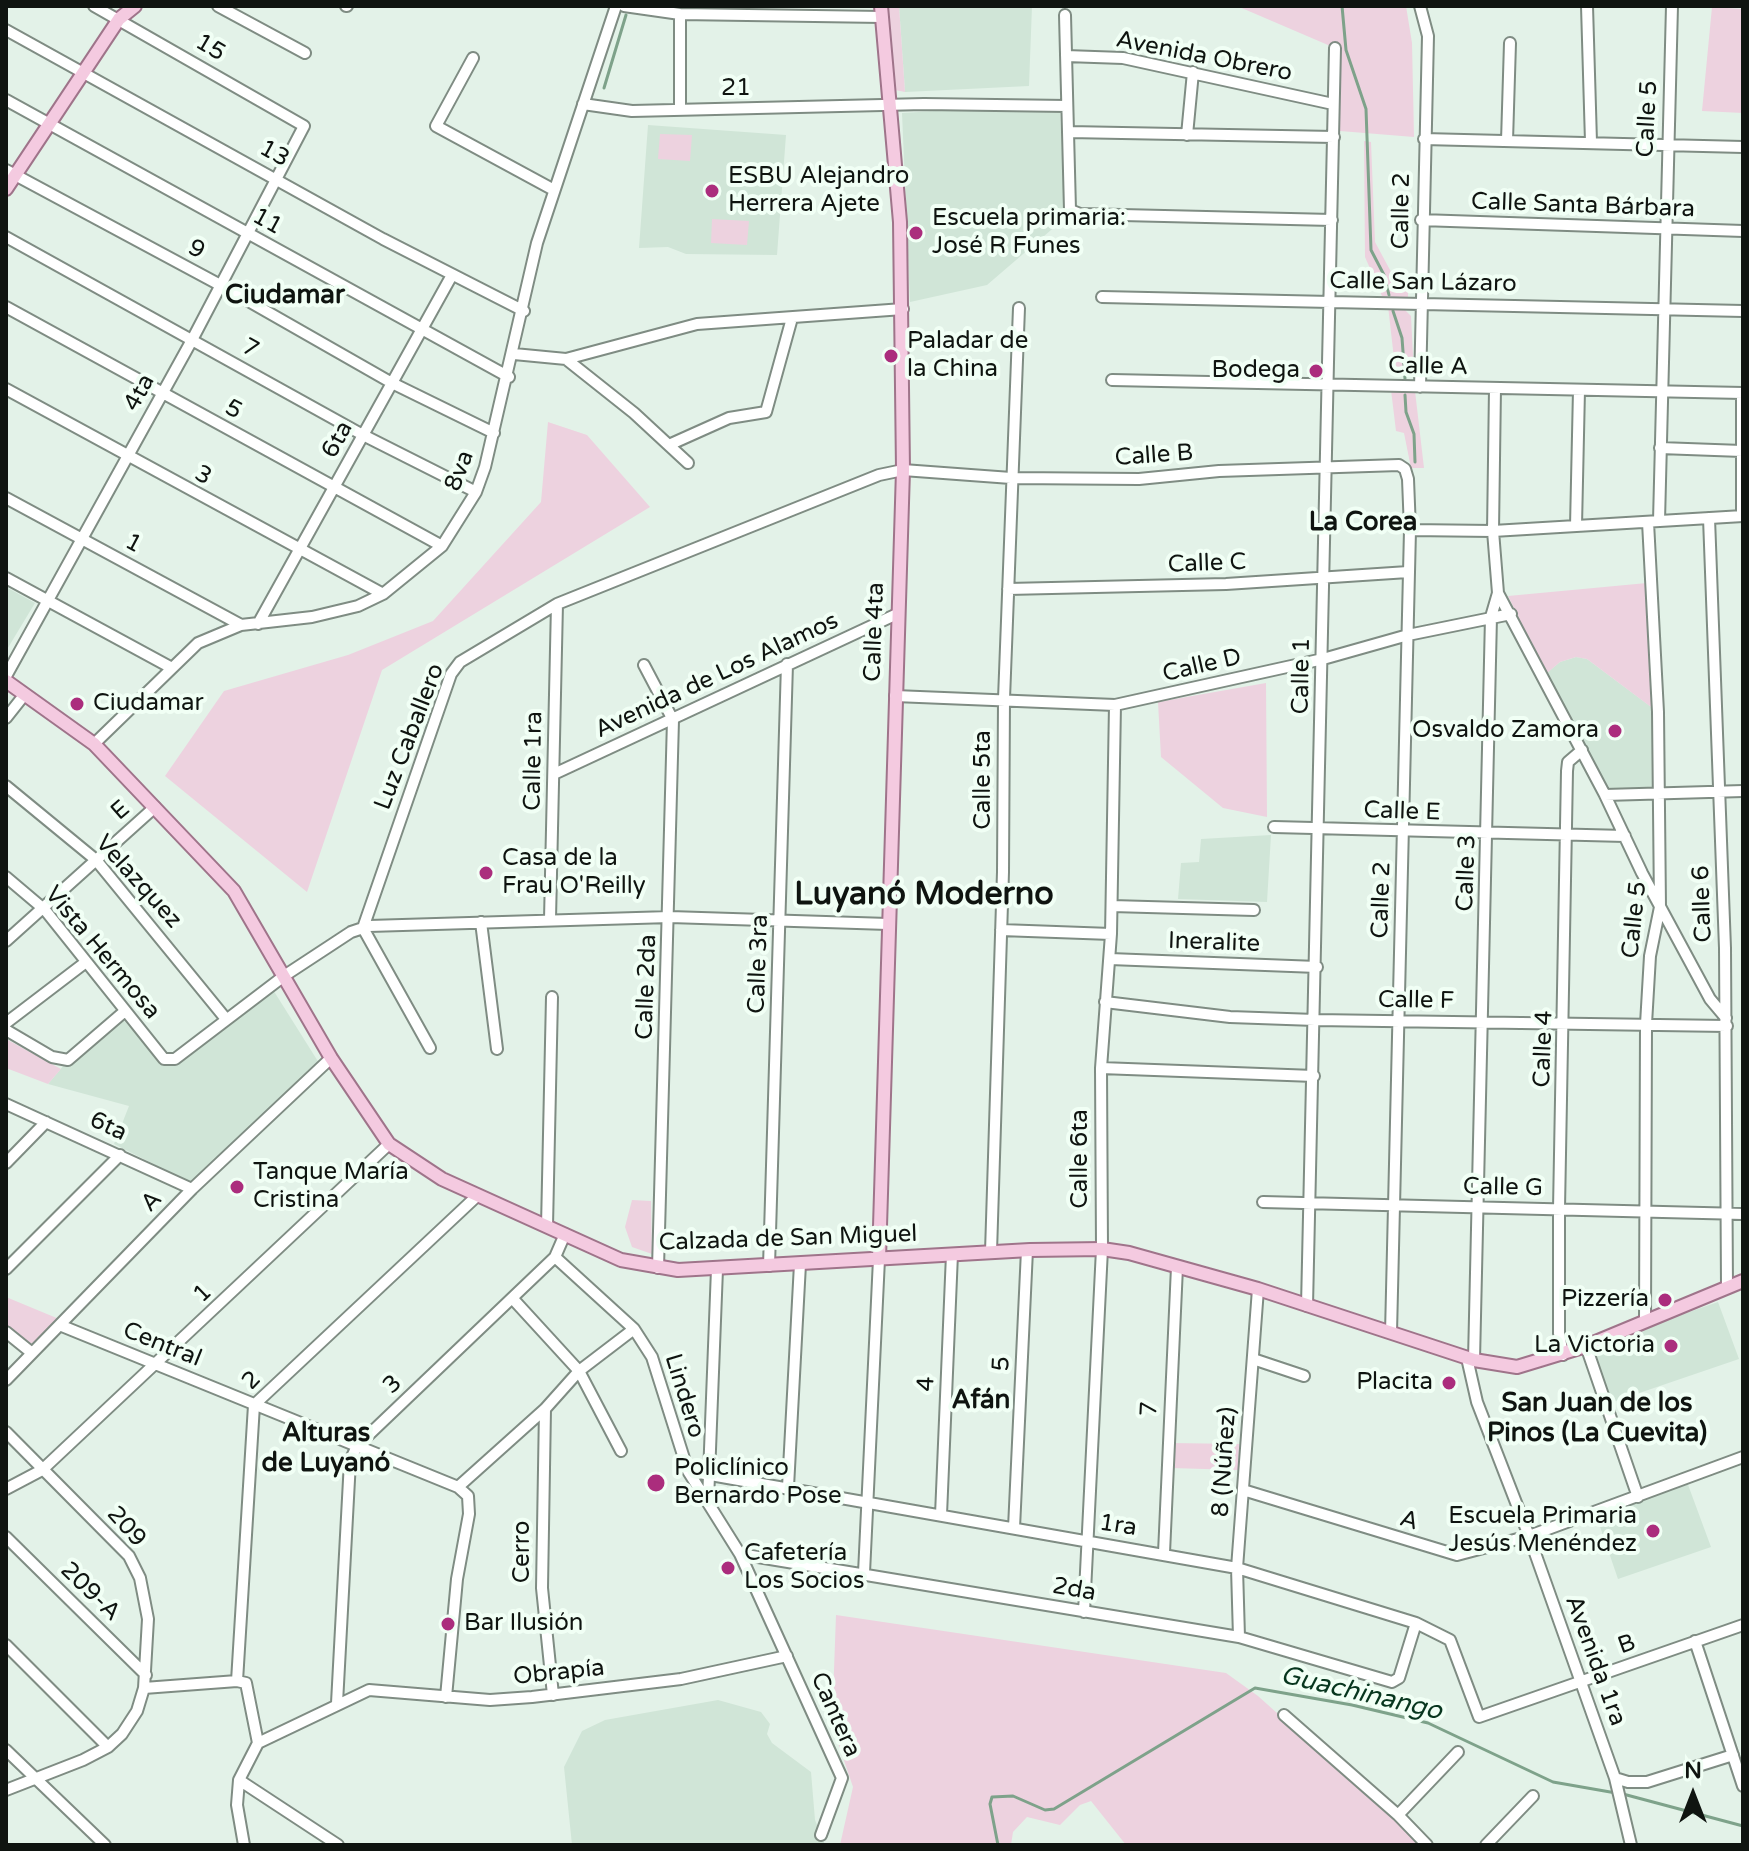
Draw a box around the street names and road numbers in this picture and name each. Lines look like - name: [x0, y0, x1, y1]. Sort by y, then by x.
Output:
- street label: Avenida Obrero: [1113, 26, 1295, 88]
- street label: 15: [190, 28, 230, 68]
- street label: 21: [721, 75, 751, 103]
- street label: Calle 5: [1632, 80, 1664, 158]
- street label: 13: [254, 134, 294, 174]
- street label: Calle 2: [1387, 172, 1417, 250]
- street label: Calle Santa Bárbara: [1471, 188, 1695, 224]
- street label: 11: [247, 202, 287, 242]
- street label: 9: [183, 234, 209, 266]
- street label: Calle San Lázaro: [1329, 267, 1517, 299]
- street label: 7: [236, 333, 264, 365]
- street label: Calle A: [1388, 352, 1468, 382]
- street label: 4ta: [118, 370, 162, 416]
- street label: 5: [220, 394, 246, 426]
- street label: 6ta: [316, 417, 360, 463]
- street label: Calle B: [1114, 439, 1194, 473]
- street label: 8va: [439, 447, 481, 495]
- street label: 3: [189, 460, 217, 492]
- street label: 1: [120, 528, 146, 560]
- street label: Calle C: [1167, 548, 1247, 580]
- street label: Calle 4ta: [859, 582, 891, 682]
- street label: Avenida de Los Alamos: [591, 607, 843, 745]
- street label: Calle 1: [1287, 637, 1317, 715]
- street label: Calle D: [1160, 643, 1244, 689]
- street label: Luz Caballero: [369, 660, 451, 814]
- street label: Calle 1ra: [519, 711, 549, 811]
- street label: Calle 5ta: [970, 730, 998, 830]
- street label: E: [106, 795, 136, 827]
- street label: Calle E: [1363, 796, 1441, 828]
- street label: Velazquez: [89, 829, 187, 935]
- street label: Calle 3: [1451, 834, 1483, 912]
- street label: Calle 2: [1366, 861, 1398, 939]
- street label: Calle 6: [1687, 865, 1719, 943]
- street label: Calle 5: [1617, 880, 1653, 960]
- street label: Vista Hermosa: [38, 881, 166, 1025]
- street label: Calle 3ra: [743, 914, 775, 1014]
- street label: Ineralite: [1168, 927, 1260, 959]
- street label: Calle 2da: [631, 934, 663, 1040]
- street label: Calle F: [1377, 986, 1455, 1016]
- street label: Calle 4: [1528, 1010, 1560, 1088]
- street label: 6ta: [85, 1106, 131, 1148]
- street label: Calle 6ta: [1067, 1109, 1095, 1209]
- street label: Calle G: [1463, 1173, 1543, 1203]
- street label: A: [135, 1186, 169, 1218]
- street label: Calzada de San Miguel: [658, 1220, 918, 1258]
- street label: 1: [188, 1278, 218, 1310]
- street label: Central: [119, 1316, 205, 1374]
- street label: Lindero: [658, 1350, 710, 1442]
- street label: 5: [987, 1356, 1017, 1372]
- street label: 2: [236, 1366, 268, 1396]
- street label: 3: [378, 1369, 408, 1401]
- street label: 4: [912, 1376, 942, 1392]
- street label: 7: [1135, 1401, 1165, 1417]
- street label: 8 (Núñez): [1207, 1406, 1243, 1518]
- street label: 209: [100, 1501, 152, 1553]
- street label: A: [1396, 1505, 1422, 1537]
- street label: 1ra: [1097, 1509, 1139, 1543]
- street label: Cerro: [509, 1521, 537, 1583]
- street label: 209-A: [54, 1556, 126, 1628]
- street label: 2da: [1050, 1572, 1098, 1608]
- street label: Avenida 1ra: [1558, 1592, 1632, 1730]
- street label: B: [1614, 1629, 1640, 1661]
- street label: Obrapía: [512, 1654, 606, 1692]
- street label: Cantera: [804, 1668, 866, 1762]

